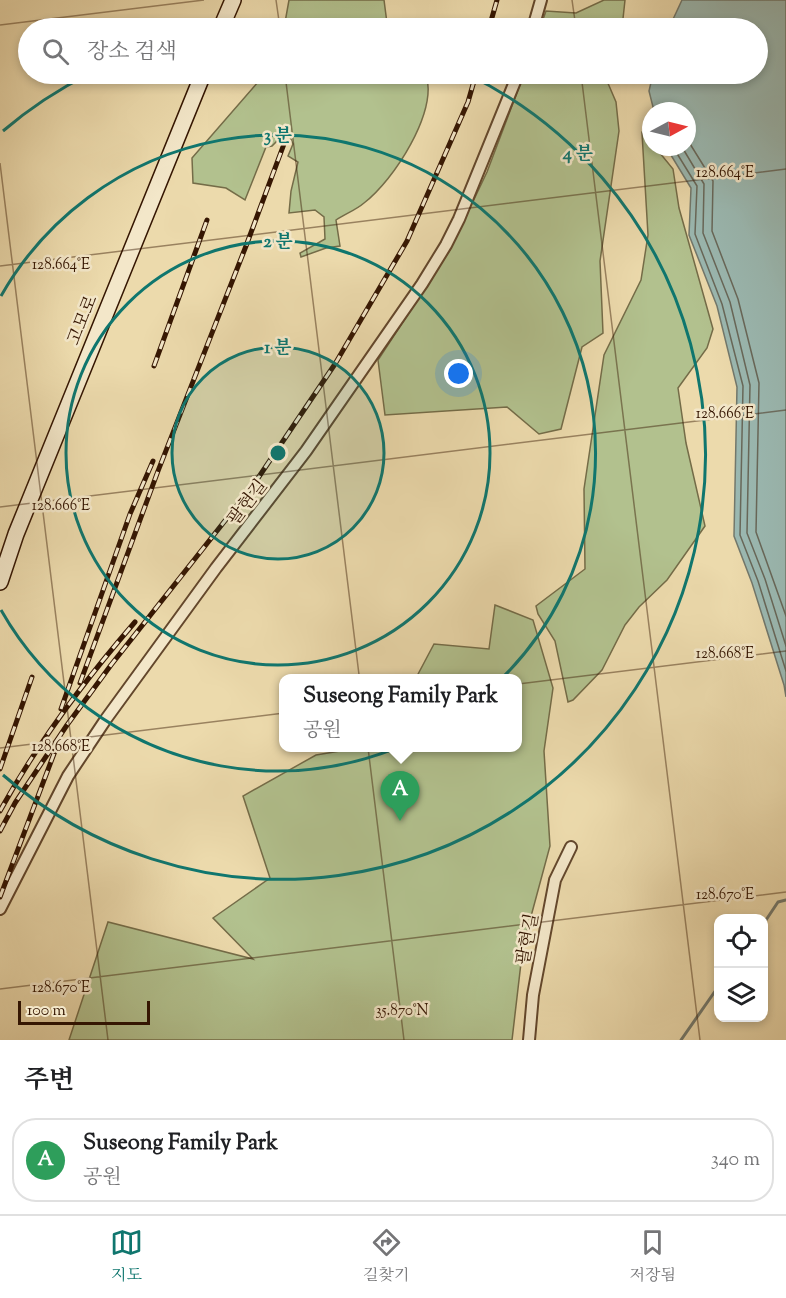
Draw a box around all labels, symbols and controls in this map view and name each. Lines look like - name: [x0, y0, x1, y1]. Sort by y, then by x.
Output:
- search box: [18, 18, 768, 84]
- icon: search: [39, 35, 72, 68]
- text: 장소 검색: [87, 37, 177, 69]
- north arrow: [642, 102, 696, 156]
- text: 3 분: [264, 124, 293, 150]
- text: 4 분: [562, 142, 594, 168]
- text: 128.664°E: [696, 163, 754, 184]
- text: 2 분: [263, 230, 293, 256]
- text: 128.664°E: [32, 255, 90, 276]
- street label: 고모로: [62, 292, 106, 350]
- text: 1 분: [264, 336, 292, 362]
- your location: [444, 359, 473, 388]
- text: 128.666°E: [696, 404, 754, 425]
- centre of rings: [268, 443, 288, 463]
- street label: 팔현길: [222, 475, 275, 532]
- text: 128.666°E: [32, 496, 90, 517]
- text: 128.668°E: [696, 644, 754, 665]
- popup: [279, 674, 522, 752]
- text: Suseong Family Park: [303, 681, 498, 713]
- text: 공원: [303, 717, 342, 746]
- text: 128.668°E: [32, 737, 90, 758]
- pin: A: [380, 772, 420, 821]
- text: 128.670°E: [696, 885, 754, 906]
- street label: 팔현길: [511, 911, 547, 967]
- map controls: [714, 914, 768, 1022]
- button: locate: [714, 914, 768, 968]
- button: layers: [714, 968, 768, 1022]
- text: 128.670°E: [32, 978, 90, 999]
- scale bar: [18, 998, 150, 1026]
- text: 100 m: [27, 1000, 66, 1023]
- text: 35.870°N: [375, 1001, 429, 1022]
- text: 주변: [24, 1063, 74, 1100]
- text: Suseong Family Park: [83, 1128, 278, 1160]
- text: A: [37, 1146, 54, 1175]
- text: 340 m: [711, 1146, 760, 1175]
- text: 공원: [83, 1164, 122, 1193]
- tab: 지도: [110, 1226, 143, 1288]
- tab: 길찾기: [363, 1226, 409, 1288]
- tab: 저장됨: [630, 1226, 676, 1288]

